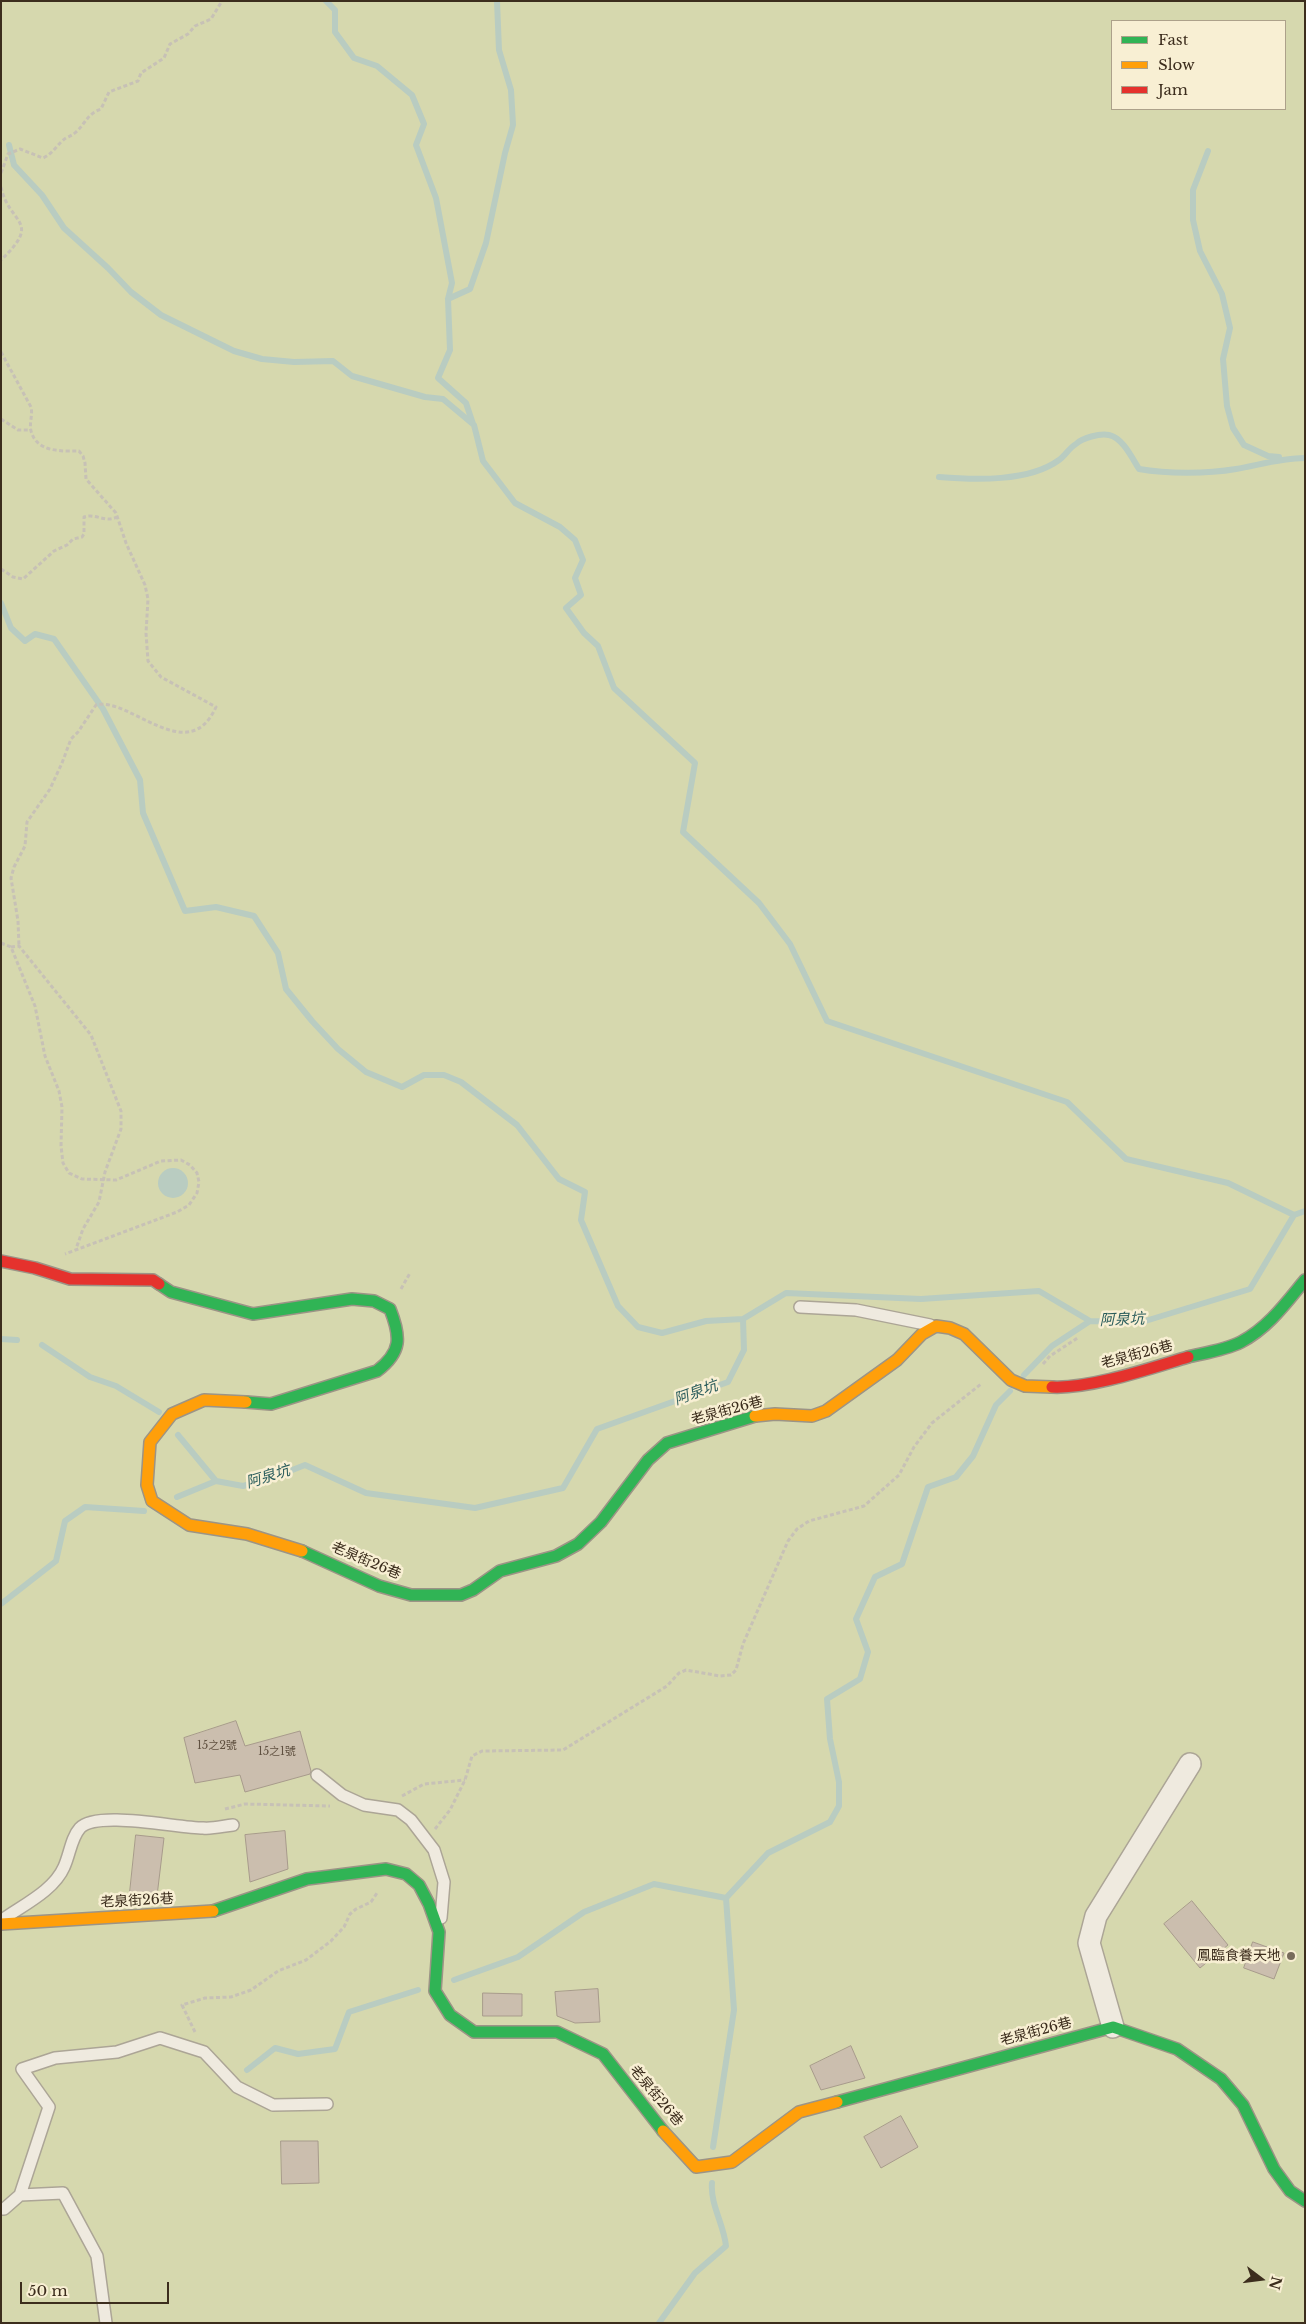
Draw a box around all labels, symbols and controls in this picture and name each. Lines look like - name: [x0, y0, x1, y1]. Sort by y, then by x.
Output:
- legend: [1111, 20, 1286, 110]
- text: Fast: [1158, 30, 1188, 49]
- text: Slow: [1158, 55, 1195, 74]
- text: Jam: [1158, 80, 1188, 99]
- water label: 阿泉坑: [1099, 1310, 1145, 1330]
- street label: 老泉街26巷: [1099, 1337, 1175, 1373]
- water label: 阿泉坑: [672, 1377, 720, 1409]
- street label: 老泉街26巷: [689, 1393, 765, 1429]
- water label: 阿泉坑: [244, 1462, 292, 1492]
- street label: 老泉街26巷: [329, 1539, 403, 1583]
- house number: 15之2號: [197, 1739, 237, 1753]
- house number: 15之1號: [258, 1745, 296, 1759]
- street label: 老泉街26巷: [100, 1891, 174, 1911]
- place label: 鳳臨食養天地: [1197, 1948, 1281, 1964]
- marker: 鳳臨食養天地: [1285, 1950, 1297, 1962]
- street label: 老泉街26巷: [998, 2014, 1074, 2050]
- street label: 老泉街26巷: [626, 2062, 686, 2130]
- north arrow: [1236, 2254, 1286, 2304]
- scale bar: [22, 2272, 171, 2304]
- text: N: [1265, 2274, 1286, 2292]
- text: 50 m: [28, 2281, 68, 2300]

